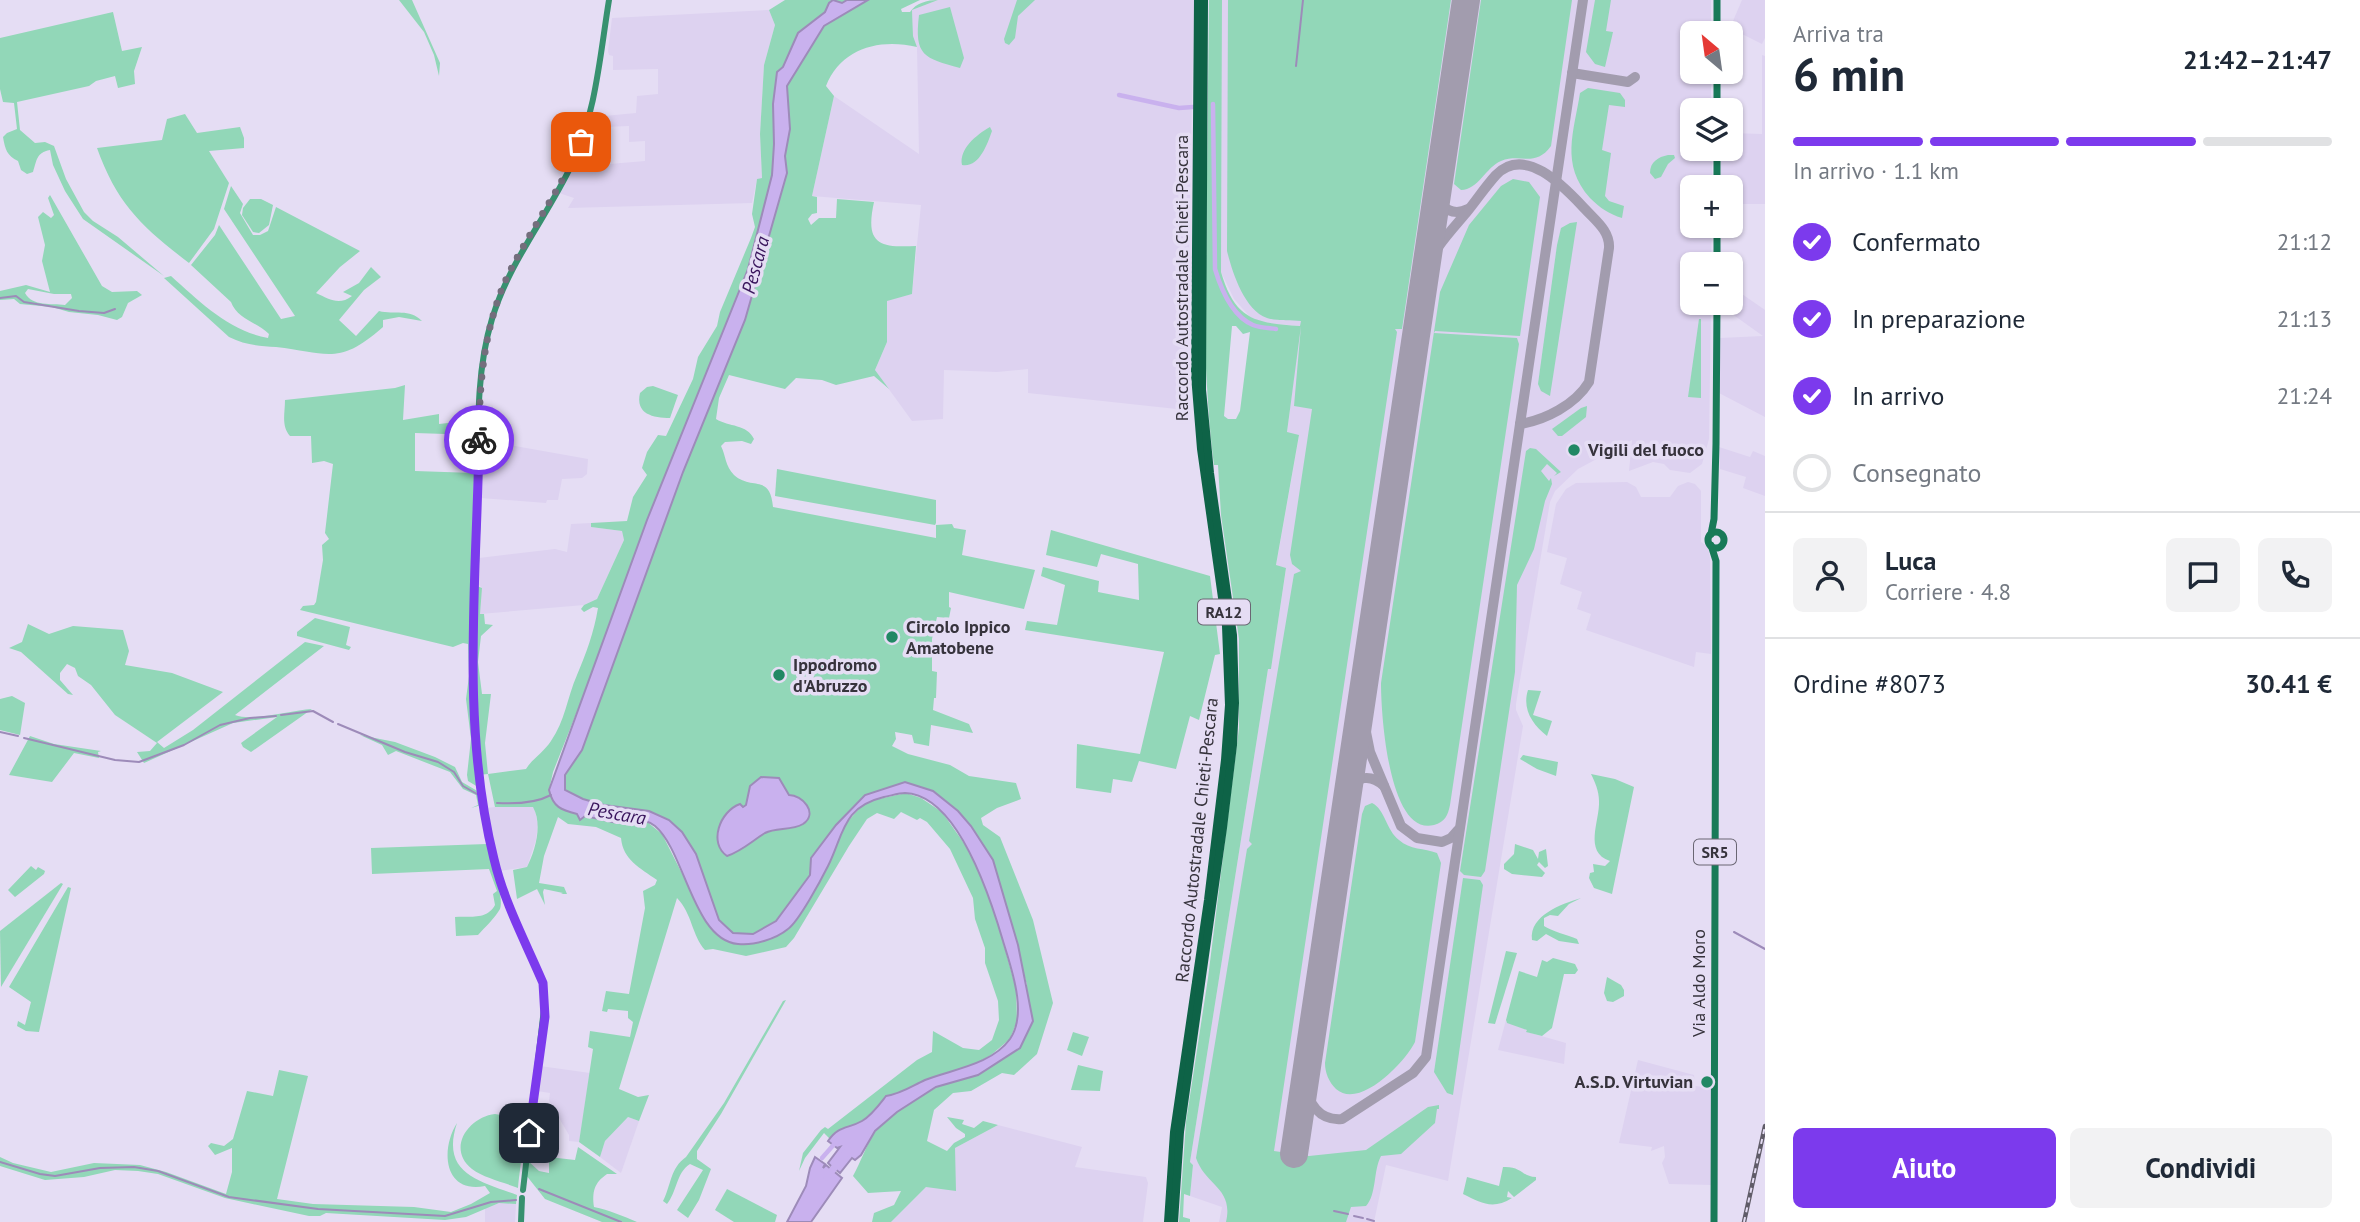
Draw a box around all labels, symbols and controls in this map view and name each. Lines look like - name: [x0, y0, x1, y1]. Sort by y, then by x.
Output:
- text: Arriva tra: [1793, 19, 1884, 48]
- north arrow: [1680, 21, 1743, 84]
- map controls: [1680, 21, 1743, 315]
- text: 21:42–21:47: [2183, 43, 2332, 76]
- text: 6 min: [1793, 44, 1905, 104]
- button: layers: [1680, 98, 1743, 161]
- pin: [551, 112, 611, 172]
- icon: bag: [562, 123, 600, 161]
- street label: Raccordo Autostradale Chieti-Pescara: [1170, 135, 1193, 421]
- text: In arrivo · 1.1 km: [1793, 156, 1959, 185]
- button: +: [1680, 175, 1743, 238]
- icon: check: [1793, 223, 1831, 261]
- text: Confermato: [1852, 225, 1981, 258]
- text: 21:12: [2277, 227, 2332, 256]
- water label: Pescara: [736, 233, 774, 296]
- button: −: [1680, 252, 1743, 315]
- icon: check: [1793, 300, 1831, 338]
- text: In preparazione: [1852, 302, 2026, 335]
- text: 21:13: [2277, 304, 2332, 333]
- icon: check: [1793, 377, 1831, 415]
- text: In arrivo: [1852, 379, 1944, 412]
- text: 21:24: [2277, 381, 2332, 410]
- courier: [444, 405, 514, 475]
- icon: bike: [460, 421, 498, 459]
- place label: Vigili del fuoco: [1587, 438, 1704, 461]
- marker: Vigili del fuoco: [1566, 442, 1582, 458]
- text: Consegnato: [1852, 456, 1982, 489]
- button: person: [1793, 538, 1867, 612]
- button: chat: [2166, 538, 2240, 612]
- button: phone: [2258, 538, 2332, 612]
- text: Luca: [1885, 544, 1937, 577]
- text: Corriere · 4.8: [1885, 577, 2011, 606]
- road number: RA12: [1198, 600, 1250, 624]
- place label: Circolo Ippico Amatobene: [906, 615, 1011, 659]
- marker: Circolo Ippico Amatobene: [884, 629, 900, 645]
- place label: Ippodromo d'Abruzzo: [793, 653, 877, 697]
- marker: Ippodromo d'Abruzzo: [771, 667, 787, 683]
- text: Ordine #8073: [1793, 667, 1946, 700]
- text: 30.41 €: [2245, 667, 2332, 700]
- street label: Raccordo Autostradale Chieti-Pescara: [1170, 696, 1223, 983]
- water label: Pescara: [586, 796, 649, 830]
- road number: SR5: [1694, 839, 1736, 864]
- street label: Via Aldo Moro: [1687, 929, 1710, 1038]
- place label: A.S.D. Virtuvian: [1575, 1070, 1693, 1093]
- marker: A.S.D. Virtuvian: [1699, 1074, 1715, 1090]
- pin: [499, 1103, 559, 1163]
- icon: home: [510, 1114, 548, 1152]
- button: Aiuto: [1793, 1128, 2056, 1208]
- button: Condividi: [2070, 1128, 2332, 1208]

